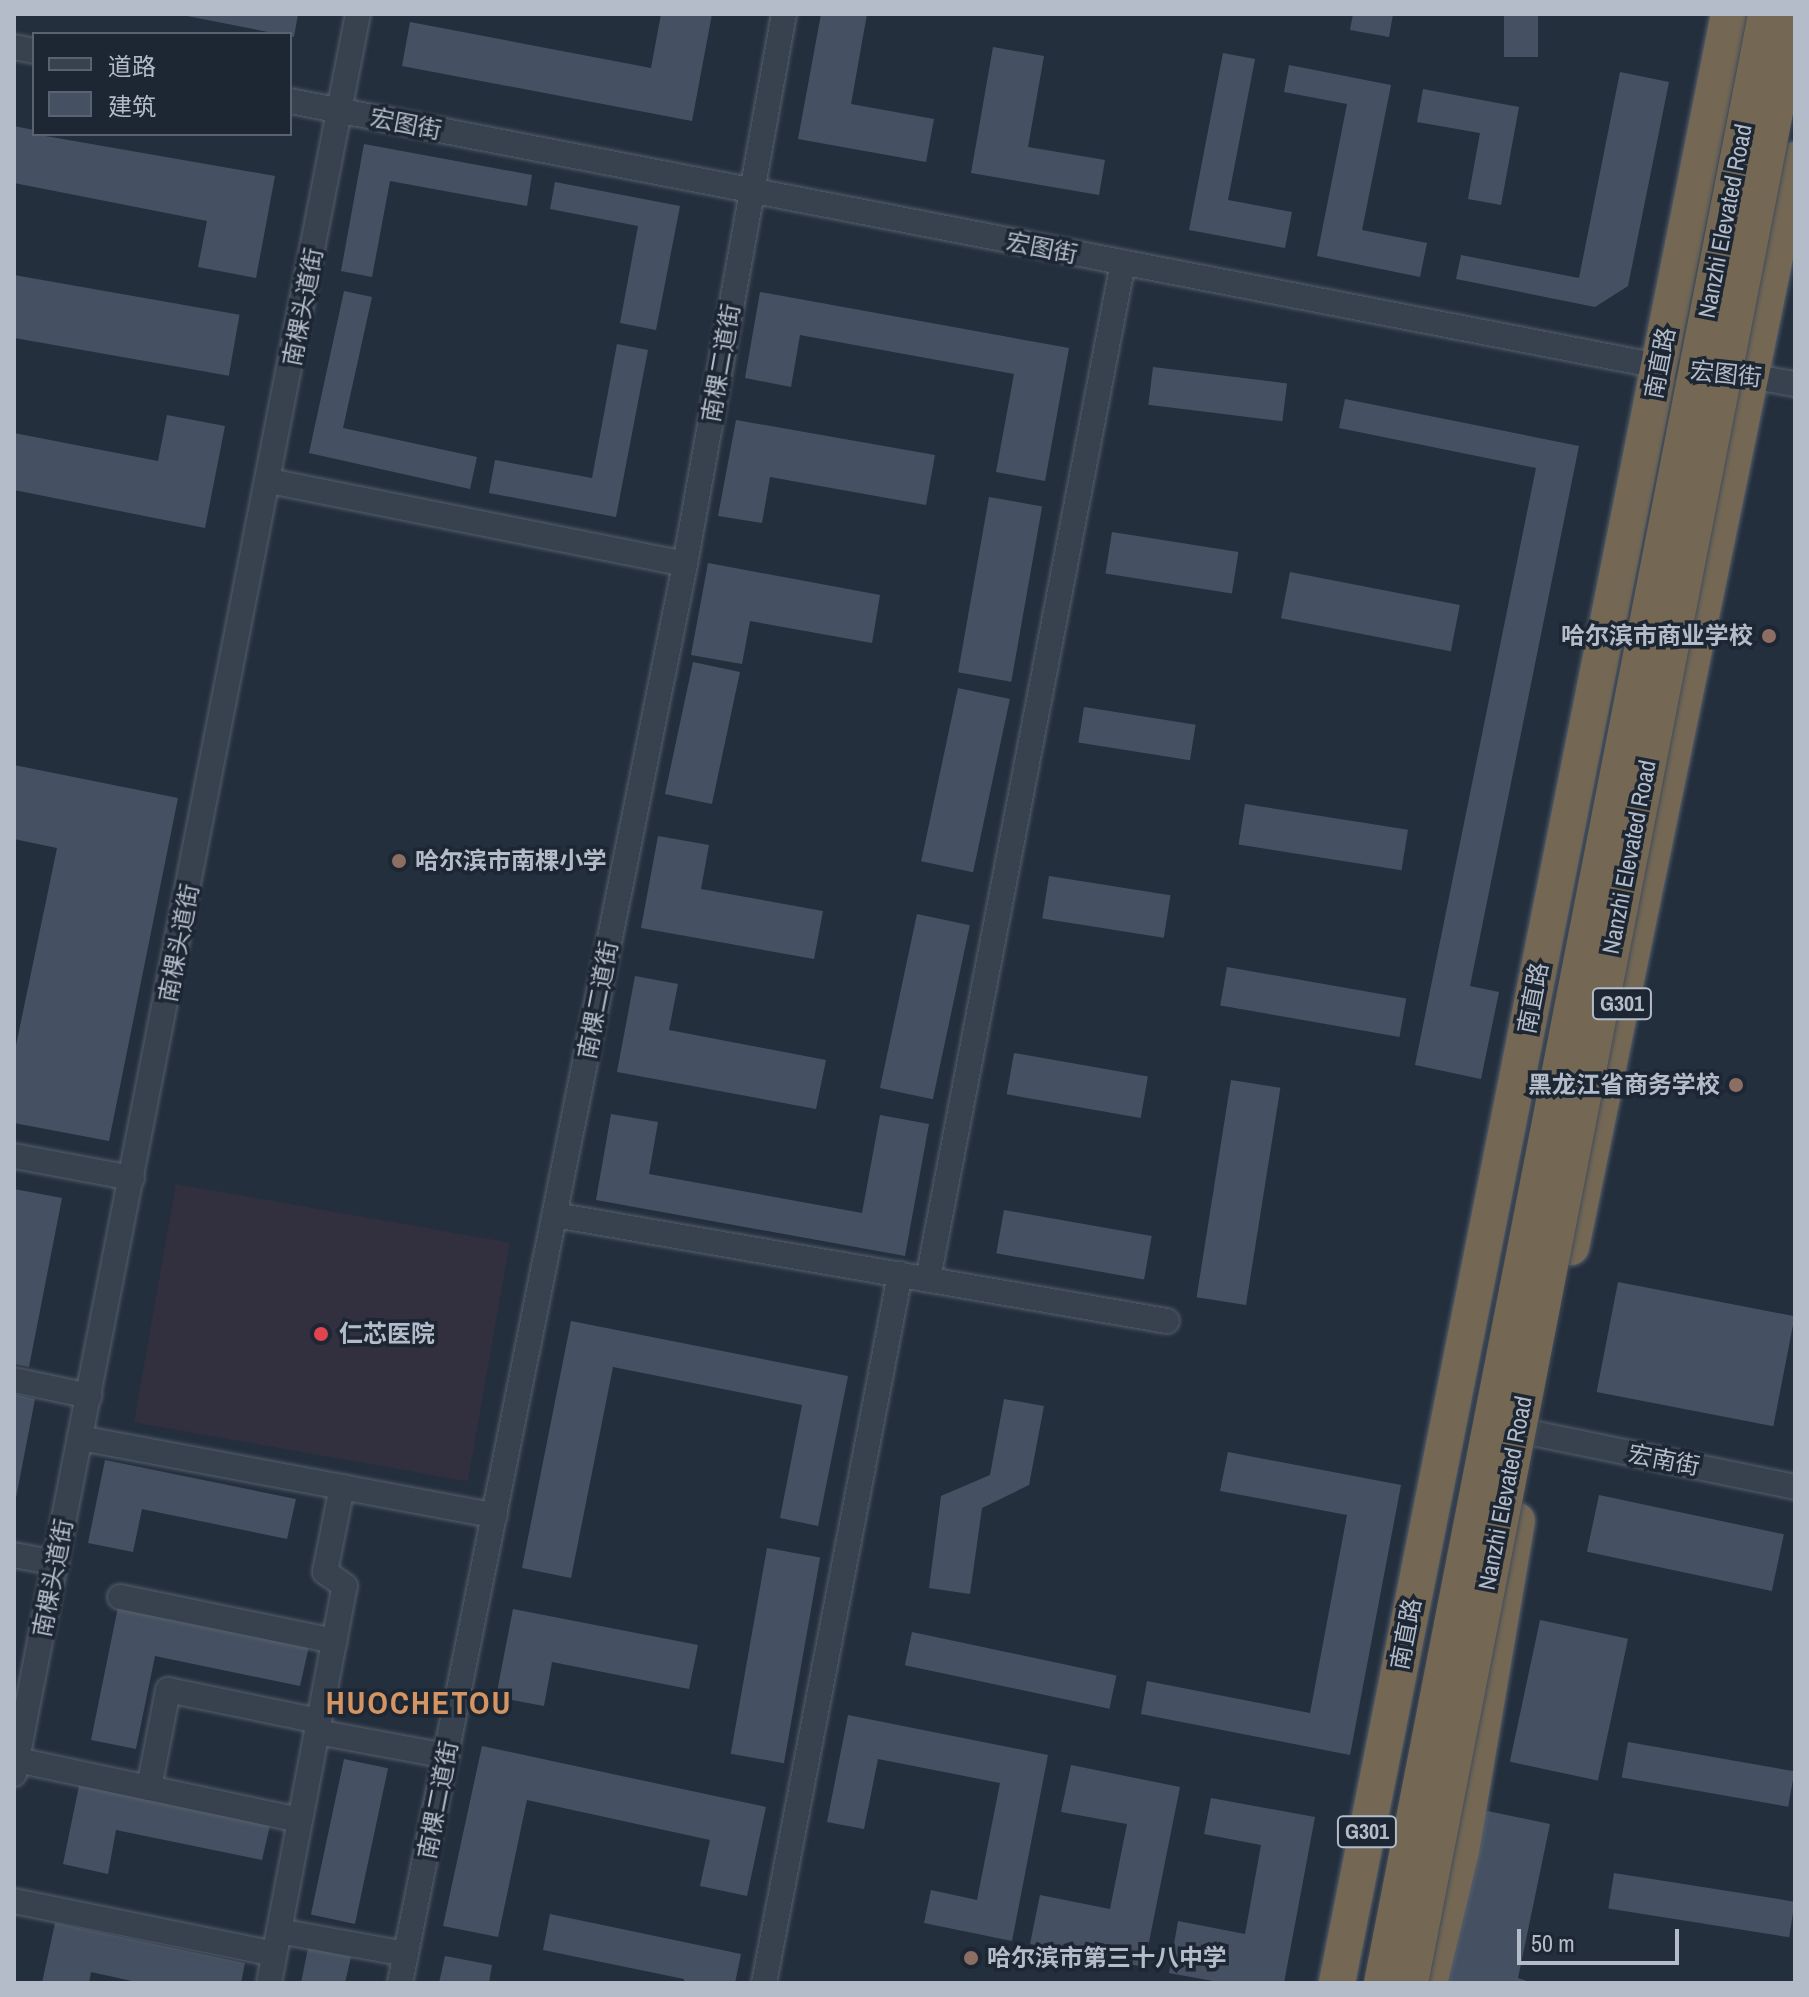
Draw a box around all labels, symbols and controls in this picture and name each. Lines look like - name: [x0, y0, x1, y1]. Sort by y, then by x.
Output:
- legend: [32, 32, 292, 136]
- text: 道路: [108, 50, 156, 82]
- text: 建筑: [108, 90, 156, 122]
- street label: 宏图街: [368, 103, 444, 145]
- street label: Nanzhi Elevated Road: [1692, 122, 1758, 320]
- street label: 宏图街: [1004, 227, 1080, 269]
- street label: 南棵头道街: [277, 245, 329, 369]
- street label: 南棵二道街: [696, 301, 746, 425]
- street label: 南直路: [1639, 325, 1681, 401]
- street label: 宏图街: [1689, 356, 1763, 392]
- place label: 哈尔滨市商业学校: [1561, 622, 1753, 650]
- marker: 哈尔滨市商业学校: [1760, 627, 1778, 645]
- street label: Nanzhi Elevated Road: [1596, 758, 1662, 956]
- place label: 哈尔滨市南棵小学: [415, 847, 607, 875]
- marker: 哈尔滨市南棵小学: [390, 852, 408, 870]
- street label: 南棵头道街: [153, 881, 205, 1005]
- street label: 南棵二道街: [572, 938, 624, 1062]
- street label: 南直路: [1512, 960, 1554, 1036]
- road number: G301: [1590, 986, 1654, 1022]
- place label: 黑龙江省商务学校: [1528, 1071, 1720, 1099]
- marker: 黑龙江省商务学校: [1727, 1076, 1745, 1094]
- place label: 仁芯医院: [339, 1320, 435, 1348]
- marker: 仁芯医院: [310, 1323, 332, 1345]
- street label: Nanzhi Elevated Road: [1472, 1394, 1538, 1592]
- street label: 宏南街: [1626, 1439, 1702, 1481]
- street label: 南棵头道街: [27, 1516, 79, 1640]
- street label: 南直路: [1385, 1596, 1427, 1672]
- district label: HUOCHETOU: [326, 1684, 512, 1722]
- street label: 南棵二道街: [412, 1738, 464, 1862]
- road number: G301: [1335, 1814, 1399, 1850]
- scale bar: [1521, 1913, 1683, 1963]
- text: 50 m: [1531, 1927, 1575, 1959]
- place label: 哈尔滨市第三十八中学: [987, 1944, 1227, 1972]
- marker: 哈尔滨市第三十八中学: [962, 1949, 980, 1967]

